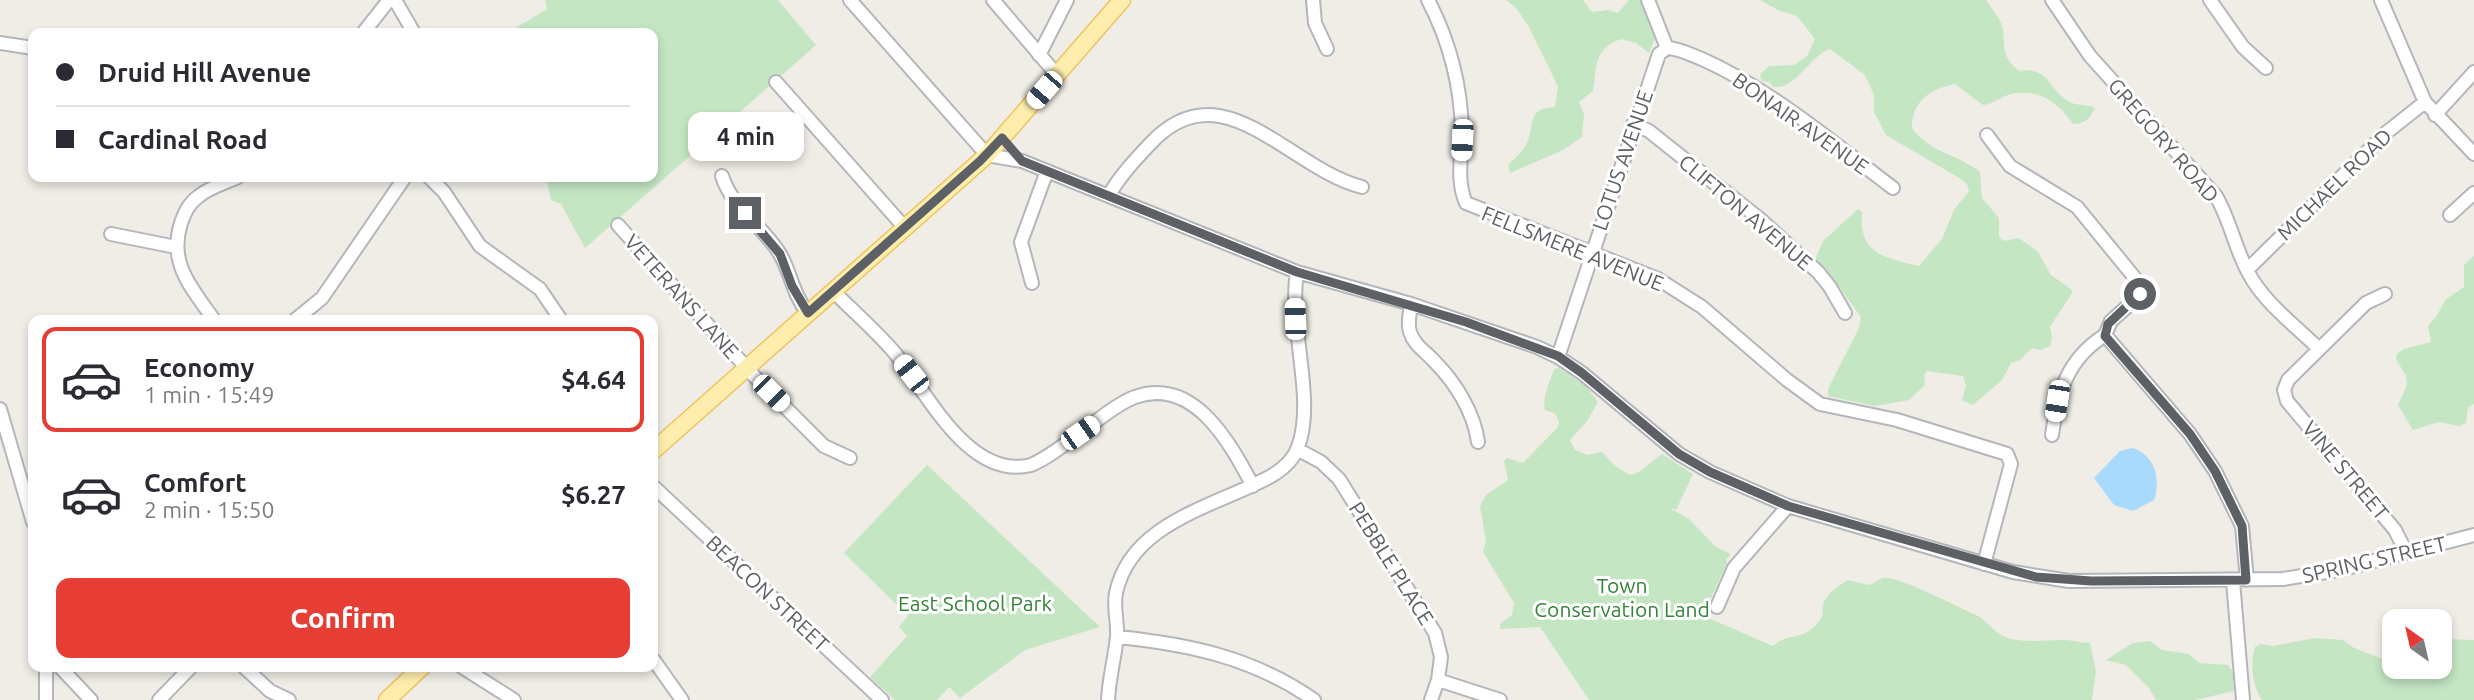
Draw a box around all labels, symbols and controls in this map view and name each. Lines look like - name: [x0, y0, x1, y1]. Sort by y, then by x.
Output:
- text: Druid Hill Avenue: [98, 58, 311, 87]
- car: [1023, 67, 1066, 113]
- street label: BONAIR AVENUE: [1728, 67, 1874, 179]
- street label: GREGORY ROAD: [2104, 73, 2224, 207]
- street label: LOTUS AVENUE: [1587, 87, 1657, 233]
- callout: 4 min: [687, 111, 803, 160]
- car: [1451, 118, 1474, 162]
- street label: MICHAEL ROAD: [2272, 123, 2396, 245]
- text: 4 min: [717, 124, 775, 149]
- text: Cardinal Road: [98, 125, 267, 154]
- street label: CLIFTON AVENUE: [1675, 149, 1817, 275]
- route end: [729, 197, 761, 229]
- street label: FELLSMERE AVENUE: [1479, 201, 1667, 295]
- street label: VETERANS LANE: [620, 229, 744, 363]
- route start: [2124, 278, 2156, 310]
- car: [1284, 298, 1307, 340]
- icon: car: [60, 348, 123, 411]
- car: [890, 351, 933, 397]
- text: Economy: [144, 353, 254, 382]
- text: $4.64: [561, 365, 626, 394]
- car: [749, 371, 794, 415]
- car: [2044, 379, 2071, 423]
- text: 1 min · 15:49: [144, 382, 275, 407]
- car: [1057, 412, 1104, 454]
- street label: VINE STREET: [2298, 416, 2394, 524]
- icon: car: [60, 463, 123, 526]
- text: Comfort: [144, 468, 247, 497]
- text: $6.27: [561, 480, 626, 509]
- text: 2 min · 15:50: [144, 497, 275, 522]
- street label: PEBBLE PLACE: [1345, 497, 1439, 629]
- street label: BEACON STREET: [702, 530, 834, 656]
- street label: SPRING STREET: [2300, 531, 2449, 587]
- park label: Town Conservation Land: [1534, 573, 1710, 621]
- button: Confirm: [56, 578, 630, 658]
- park label: East School Park: [898, 591, 1052, 615]
- north arrow: [2382, 609, 2452, 679]
- map controls: [2382, 609, 2452, 679]

